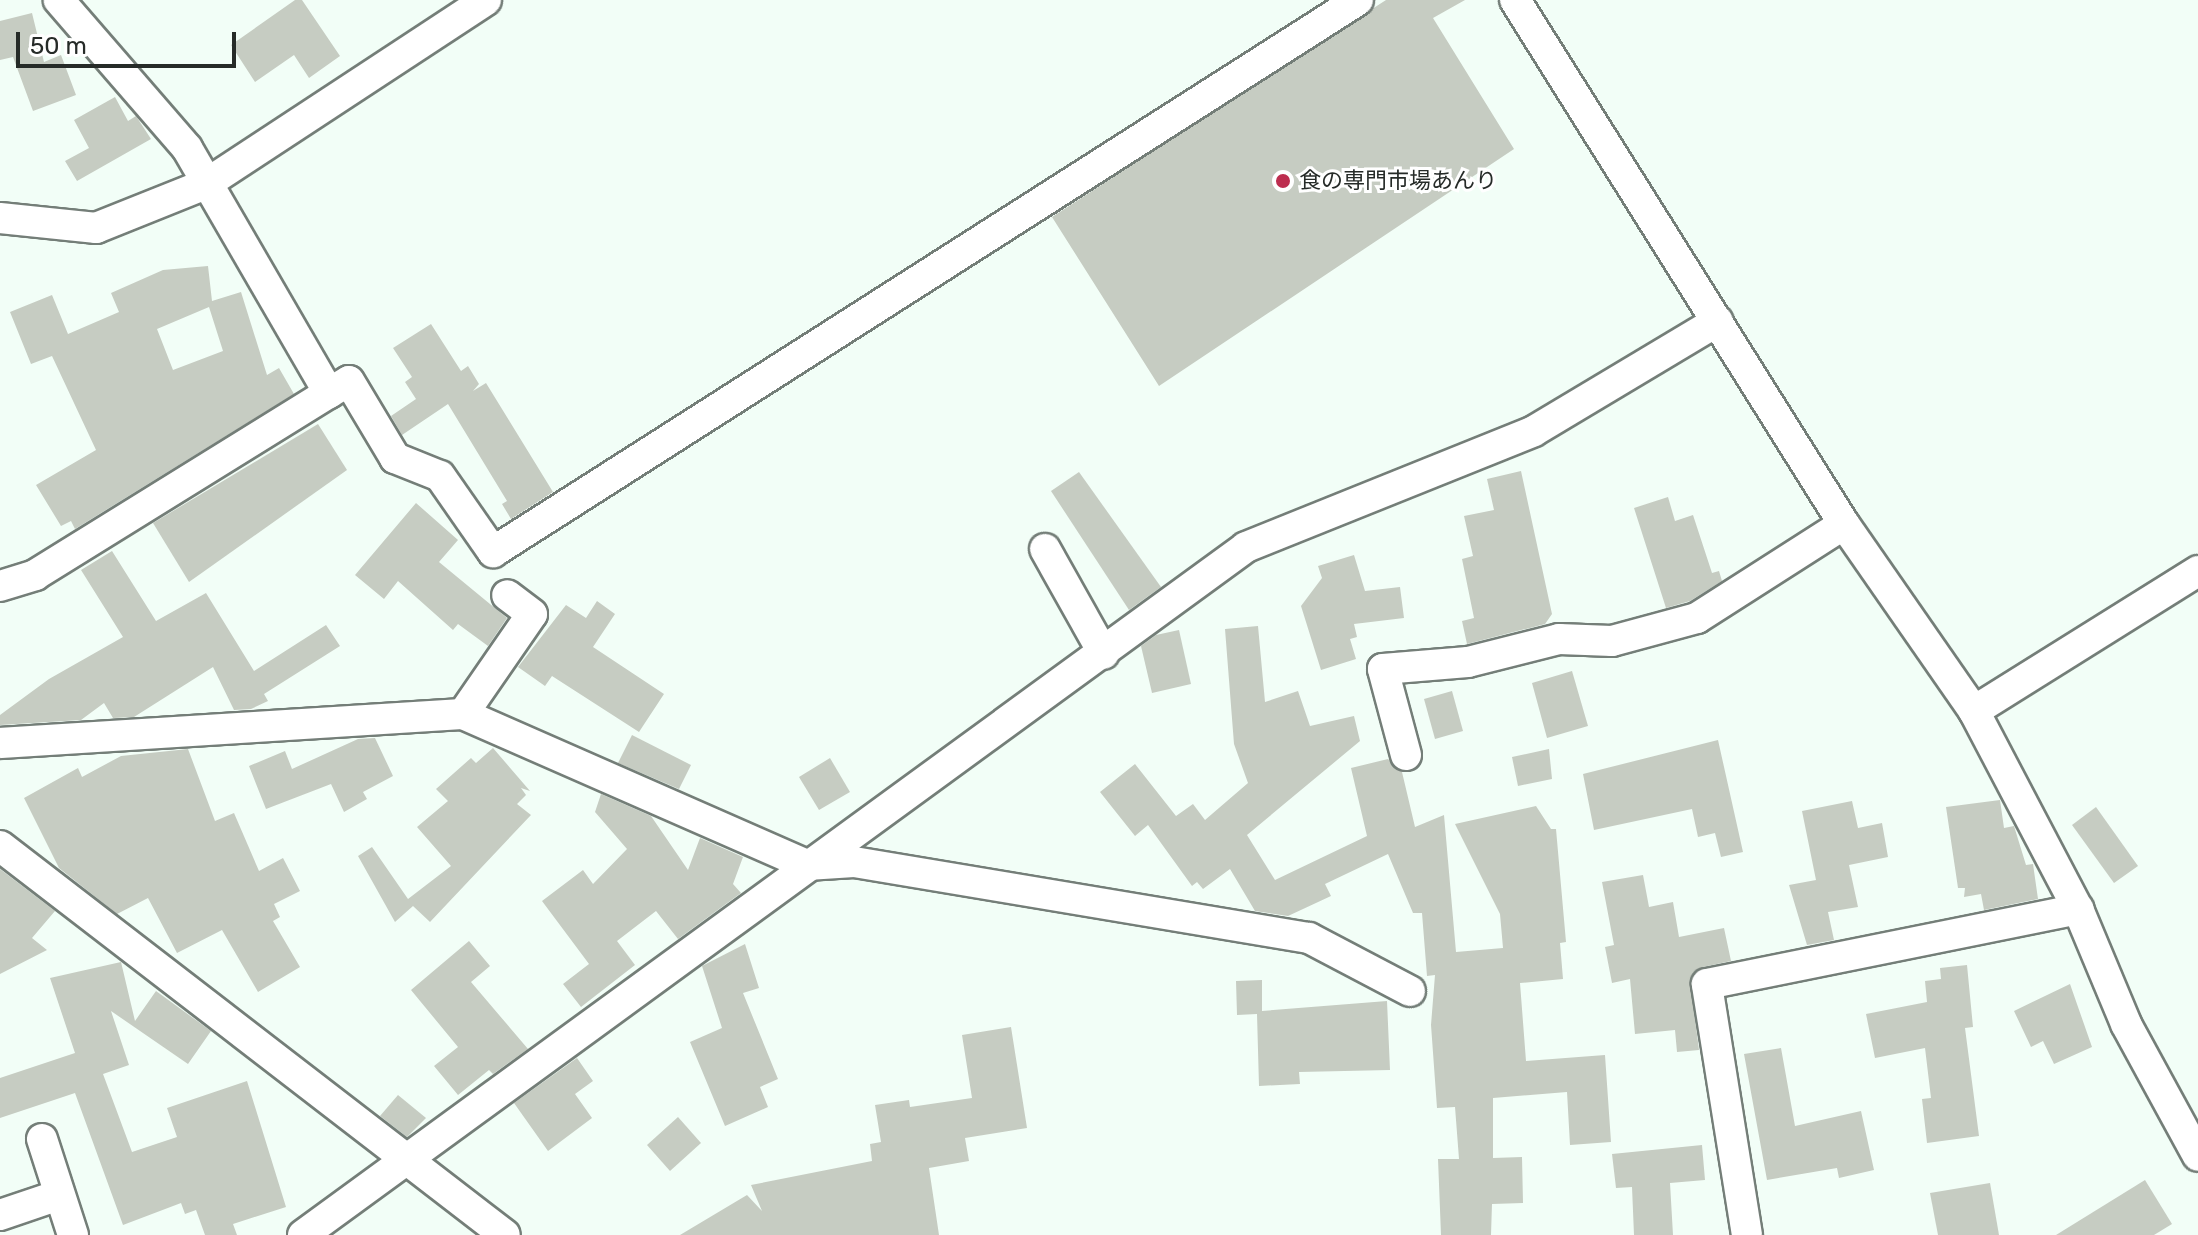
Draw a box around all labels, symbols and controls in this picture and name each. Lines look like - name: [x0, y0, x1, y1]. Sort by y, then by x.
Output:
- scale bar: [20, 16, 240, 66]
- text: 50 m: [30, 32, 87, 60]
- place label: 食の専門市場あんり: [1299, 168, 1497, 194]
- marker: 食の専門市場あんり: [1274, 172, 1292, 190]

